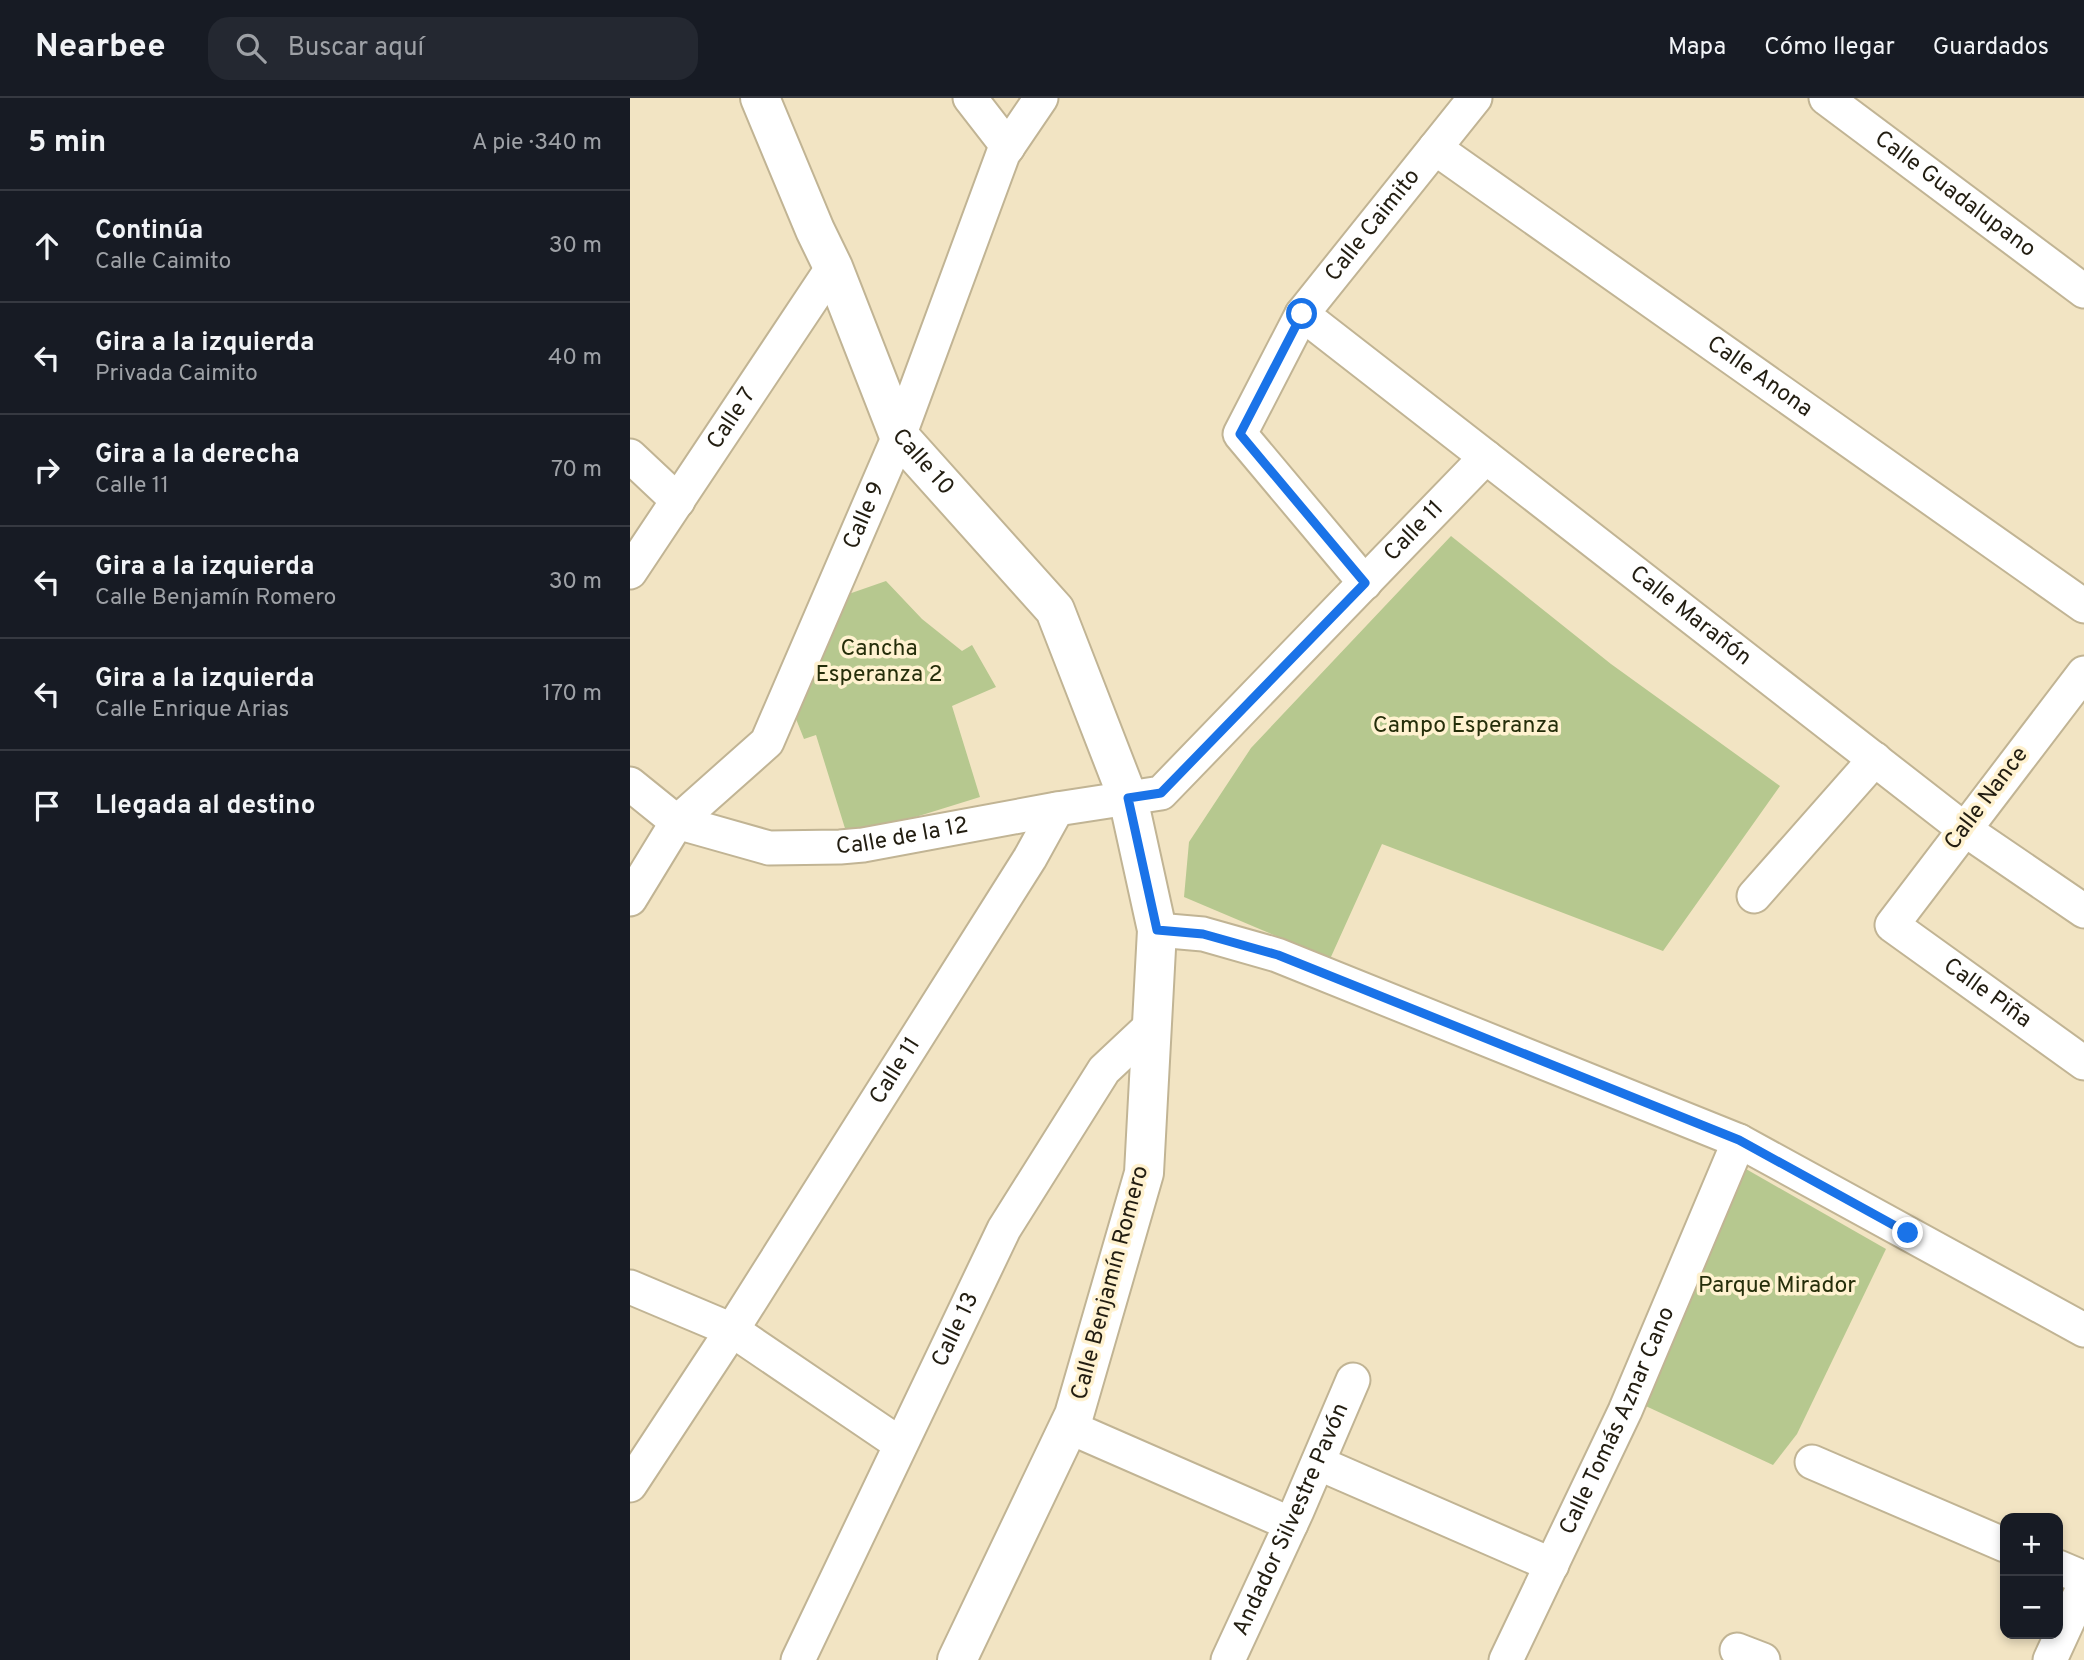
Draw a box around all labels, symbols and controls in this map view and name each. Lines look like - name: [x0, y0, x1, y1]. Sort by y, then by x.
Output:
- search box: [208, 17, 698, 80]
- text: Nearbee: [35, 27, 166, 69]
- icon: search: [232, 29, 270, 67]
- text: Buscar aquí: [288, 32, 424, 65]
- text: Mapa: [1668, 33, 1726, 63]
- text: Cómo llegar: [1764, 33, 1895, 63]
- text: Guardados: [1933, 33, 2049, 63]
- text: 5 min: [28, 125, 106, 162]
- street label: Calle Guadalupano: [1868, 125, 2041, 264]
- text: A pie · 340 m: [472, 129, 602, 158]
- street label: Calle Caimito: [1319, 163, 1427, 288]
- text: Continúa: [95, 215, 203, 248]
- icon: ahead: [28, 227, 66, 265]
- text: 30 m: [549, 232, 602, 261]
- text: Calle Caimito: [95, 248, 231, 277]
- route start: [1286, 298, 1317, 329]
- text: Gira a la izquierda: [95, 327, 314, 360]
- street label: Calle Anona: [1701, 330, 1818, 424]
- icon: left: [28, 339, 66, 377]
- text: 40 m: [548, 344, 602, 373]
- text: Privada Caimito: [95, 360, 258, 389]
- street label: Calle 7: [701, 383, 763, 455]
- street label: Calle 10: [885, 423, 960, 502]
- text: Gira a la derecha: [95, 439, 300, 472]
- icon: right: [28, 451, 66, 489]
- text: 70 m: [551, 456, 602, 485]
- text: Calle 11: [95, 472, 169, 501]
- street label: Calle 9: [837, 478, 892, 554]
- street label: Calle 11: [1378, 494, 1450, 568]
- text: Gira a la izquierda: [95, 551, 314, 584]
- street label: Calle Marañón: [1624, 560, 1757, 673]
- icon: left: [28, 563, 66, 601]
- text: 30 m: [549, 568, 602, 597]
- text: Calle Benjamín Romero: [95, 584, 336, 613]
- park label: Cancha Esperanza 2: [815, 635, 943, 690]
- text: Gira a la izquierda: [95, 663, 314, 696]
- icon: left: [28, 675, 66, 713]
- text: 170 m: [543, 680, 602, 709]
- text: Calle Enrique Arias: [95, 696, 289, 725]
- park label: Campo Esperanza: [1373, 712, 1559, 741]
- street label: Calle Nance: [1939, 741, 2035, 857]
- icon: arrive: [28, 787, 66, 825]
- text: Llegada al destino: [95, 790, 315, 823]
- street label: Calle de la 12: [835, 811, 971, 862]
- street label: Calle Piña: [1937, 952, 2037, 1035]
- street label: Calle 11: [864, 1032, 928, 1110]
- street label: Calle Benjamín Romero: [1066, 1163, 1156, 1403]
- route end: [1892, 1217, 1923, 1248]
- park label: Parque Mirador: [1698, 1272, 1856, 1301]
- street label: Calle 13: [926, 1288, 986, 1372]
- street label: Calle Tomás Aznar Cano: [1553, 1302, 1682, 1540]
- street label: Andador Silvestre Pavón: [1227, 1399, 1356, 1641]
- map controls: [2000, 1513, 2063, 1639]
- button: +: [2000, 1513, 2063, 1576]
- button: −: [2000, 1576, 2063, 1639]

